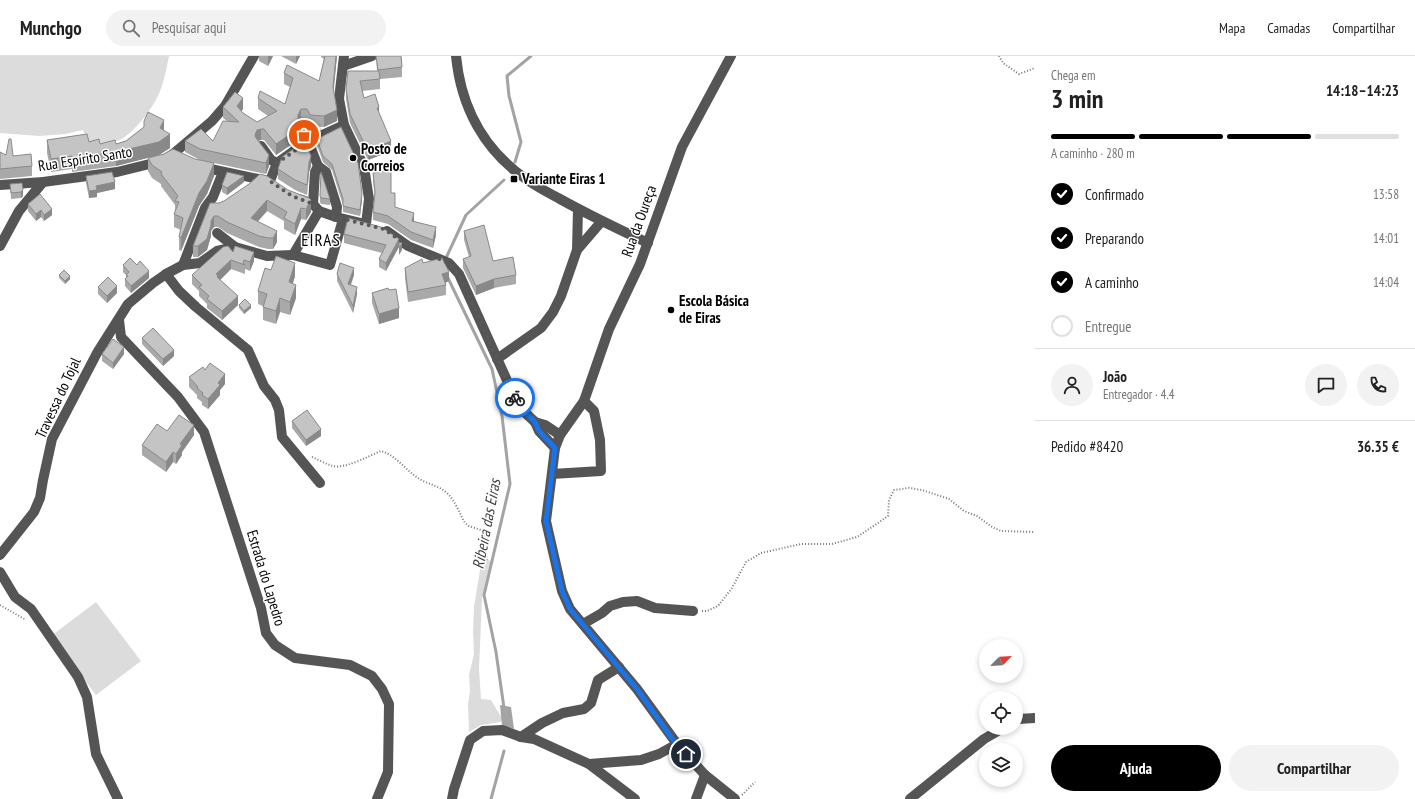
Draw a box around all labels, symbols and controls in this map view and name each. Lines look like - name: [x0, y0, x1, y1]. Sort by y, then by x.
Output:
- search box: [106, 10, 386, 46]
- text: Munchgo: [20, 16, 82, 40]
- icon: search: [120, 17, 142, 39]
- text: Pesquisar aqui: [152, 18, 226, 37]
- text: Mapa: [1219, 19, 1245, 37]
- text: Camadas: [1267, 19, 1310, 37]
- text: Compartilhar: [1332, 19, 1395, 37]
- text: Chega em: [1051, 67, 1095, 84]
- text: 14:18–14:23: [1326, 81, 1399, 100]
- text: 3 min: [1051, 82, 1104, 115]
- pin: [287, 118, 321, 152]
- icon: bag: [293, 124, 315, 146]
- place label: Posto de Correios: [361, 139, 407, 175]
- street label: Rua Espírito Santo: [37, 142, 133, 175]
- text: A caminho · 280 m: [1051, 145, 1135, 162]
- marker: Posto de Correios: [348, 153, 358, 163]
- place label: Variante Eiras 1: [521, 169, 606, 188]
- marker: Variante Eiras 1: [509, 174, 519, 184]
- street label: Rua da Oureça: [617, 182, 660, 259]
- icon: check: [1051, 183, 1073, 205]
- text: Confirmado: [1085, 185, 1144, 204]
- text: 13:58: [1373, 186, 1399, 203]
- icon: check: [1051, 227, 1073, 249]
- district label: EIRAS: [301, 229, 341, 251]
- text: Preparando: [1085, 229, 1144, 248]
- text: 14:01: [1373, 230, 1399, 247]
- icon: check: [1051, 271, 1073, 293]
- text: A caminho: [1085, 273, 1139, 292]
- text: 14:04: [1373, 274, 1399, 291]
- place label: Escola Básica de Eiras: [679, 291, 749, 327]
- marker: Escola Básica de Eiras: [666, 305, 676, 315]
- text: Entregue: [1085, 317, 1132, 336]
- street label: Travessa do Tojal: [31, 354, 85, 441]
- button: person: [1051, 364, 1093, 406]
- button: chat: [1305, 364, 1347, 406]
- button: phone: [1357, 364, 1399, 406]
- text: João: [1103, 367, 1127, 386]
- courier: [495, 378, 535, 418]
- text: Entregador · 4.4: [1103, 386, 1175, 403]
- icon: bike: [504, 387, 526, 409]
- text: Pedido #8420: [1051, 437, 1123, 456]
- text: 36.35 €: [1357, 437, 1399, 456]
- water label: Ribeira das Eiras: [468, 476, 505, 571]
- street label: Estrada do Lapedro: [243, 528, 290, 628]
- north arrow: [979, 639, 1023, 683]
- map controls: [979, 639, 1023, 787]
- button: locate: [979, 691, 1023, 735]
- pin: [669, 737, 703, 771]
- icon: home: [675, 743, 697, 765]
- button: layers: [979, 743, 1023, 787]
- button: Ajuda: [1051, 745, 1221, 791]
- button: Compartilhar: [1229, 745, 1399, 791]

